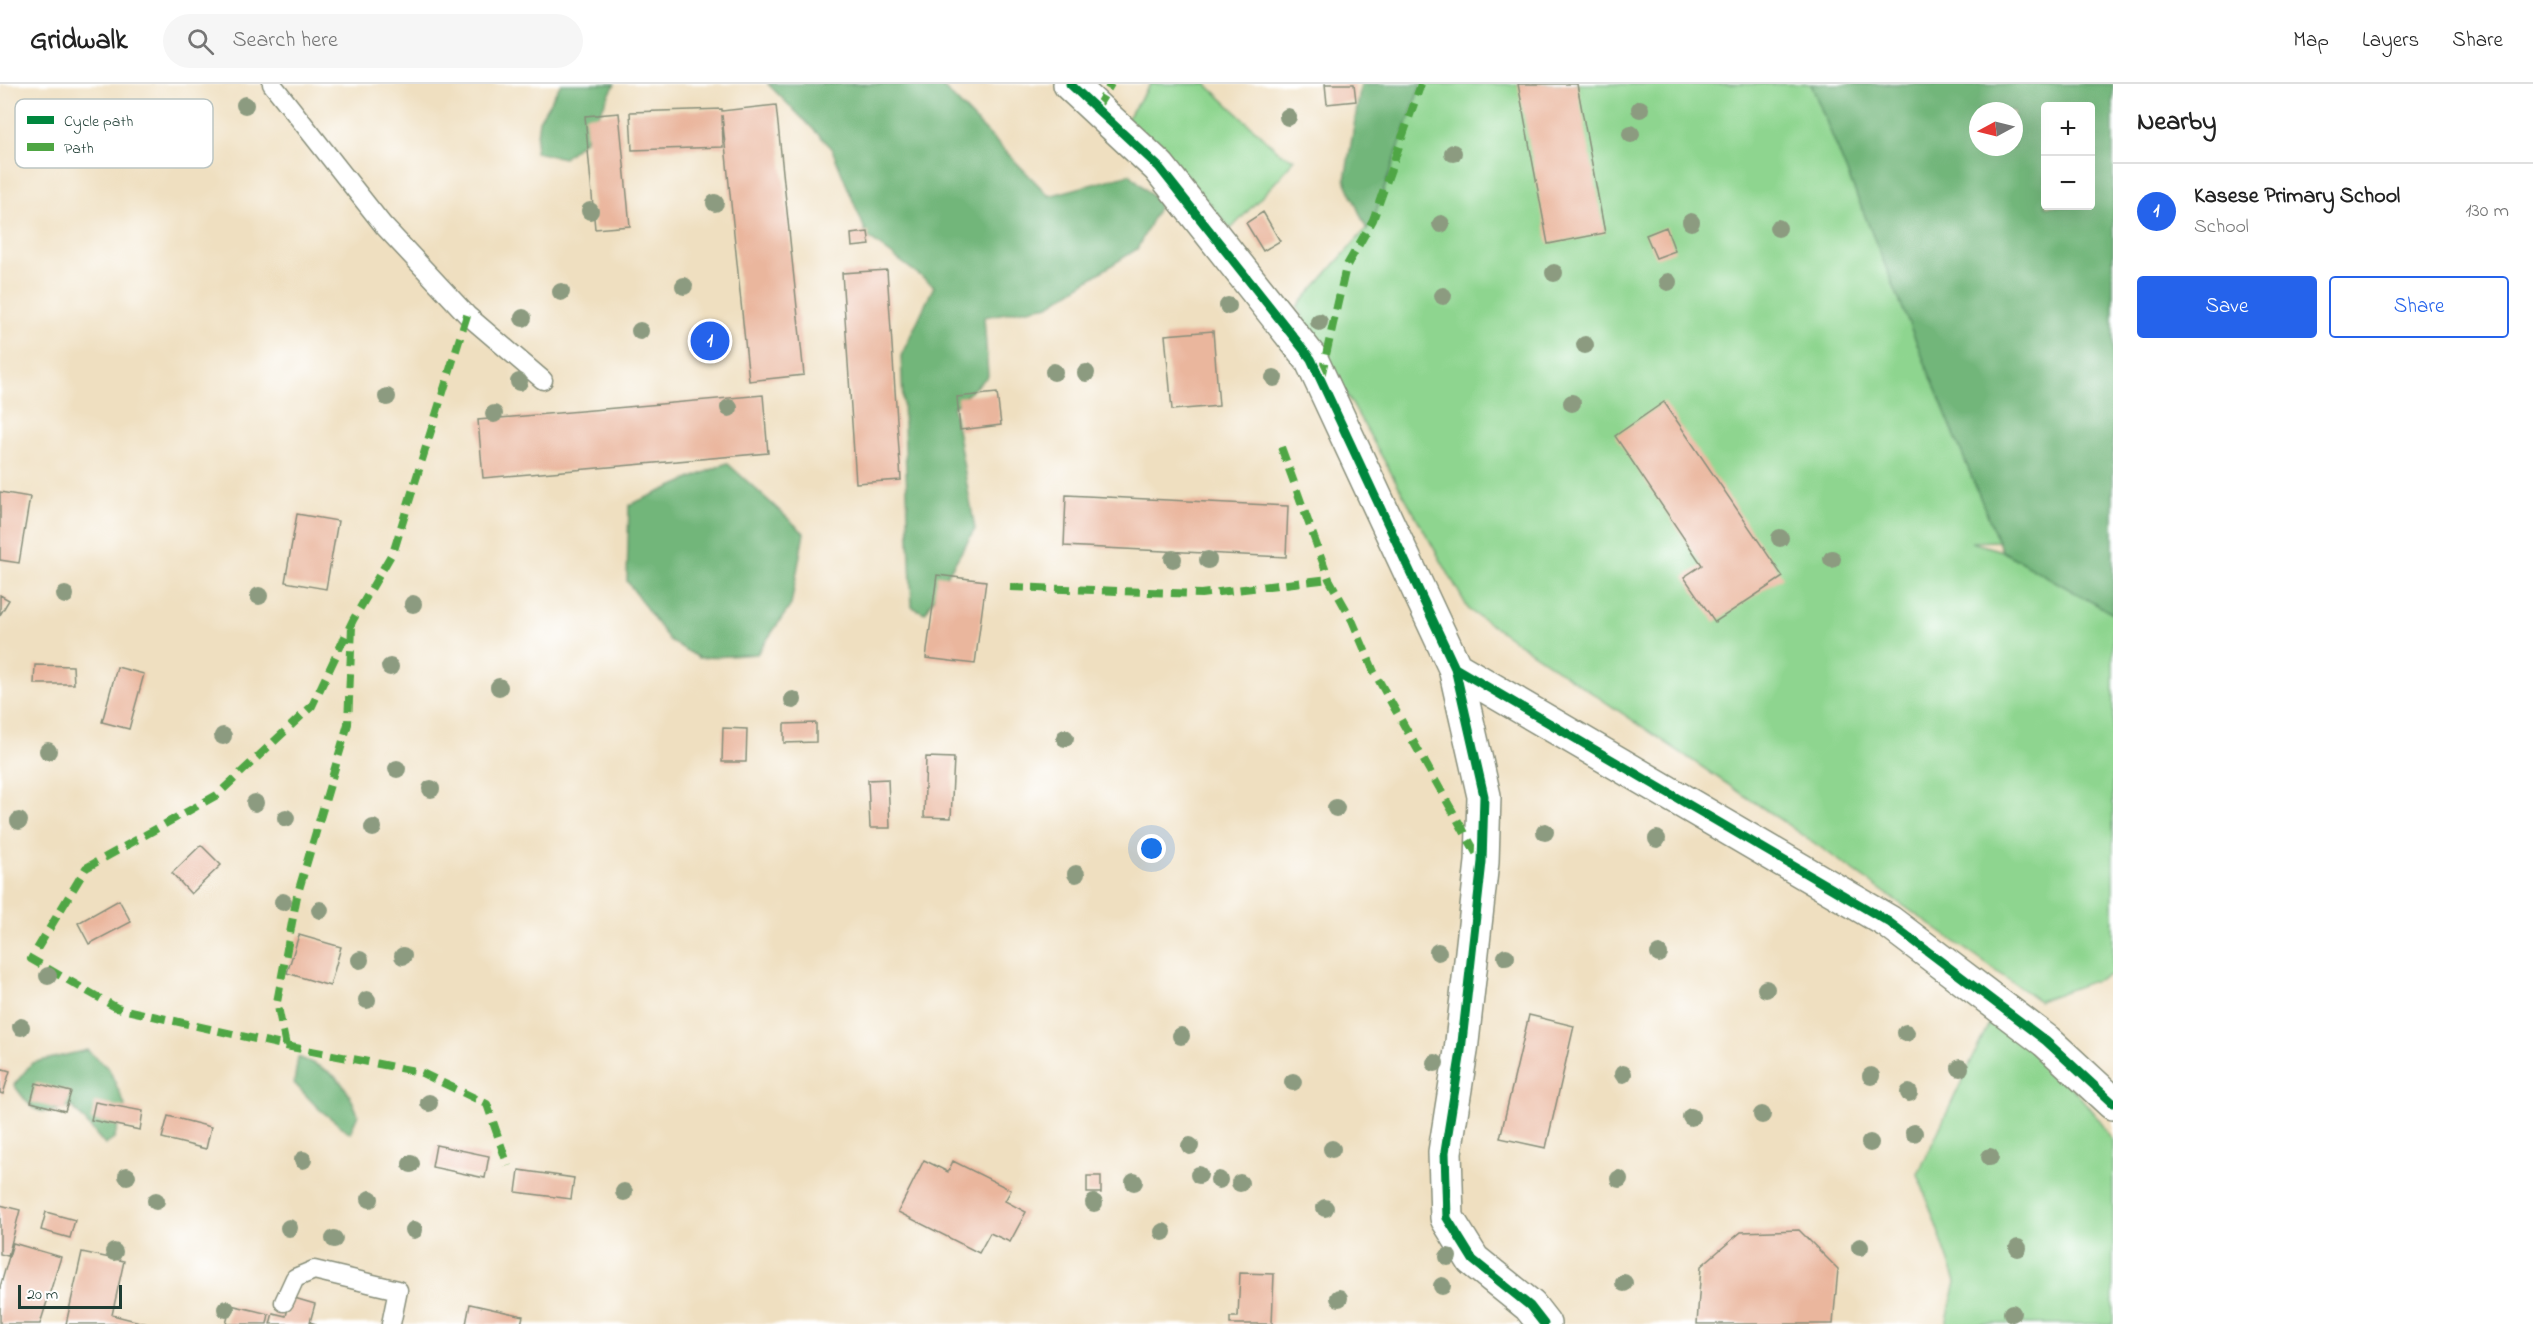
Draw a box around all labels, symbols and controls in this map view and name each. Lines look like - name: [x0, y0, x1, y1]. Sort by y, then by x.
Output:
- search box: [163, 14, 583, 68]
- text: Gridwalk: [30, 21, 127, 62]
- icon: search: [184, 25, 217, 58]
- text: Search here: [232, 25, 338, 57]
- text: Map: [2293, 26, 2329, 56]
- text: Layers: [2362, 26, 2419, 56]
- text: Share: [2452, 26, 2503, 56]
- legend: [15, 99, 213, 168]
- north arrow: [1969, 102, 2023, 156]
- map controls: [2041, 102, 2095, 210]
- button: +: [2041, 102, 2095, 156]
- text: Nearby: [2137, 104, 2216, 142]
- text: Cycle path: [64, 110, 133, 134]
- text: Path: [64, 137, 94, 161]
- button: −: [2041, 156, 2095, 210]
- text: Kasese Primary School: [2194, 181, 2400, 213]
- text: 1: [2153, 197, 2160, 226]
- text: 130 m: [2465, 197, 2509, 226]
- text: School: [2194, 213, 2249, 242]
- button: Save: [2137, 276, 2317, 338]
- button: Share: [2329, 276, 2509, 338]
- pin: 1: [690, 318, 730, 364]
- your location: [1137, 834, 1166, 863]
- scale bar: [18, 1282, 122, 1310]
- text: 20 m: [27, 1283, 58, 1307]

